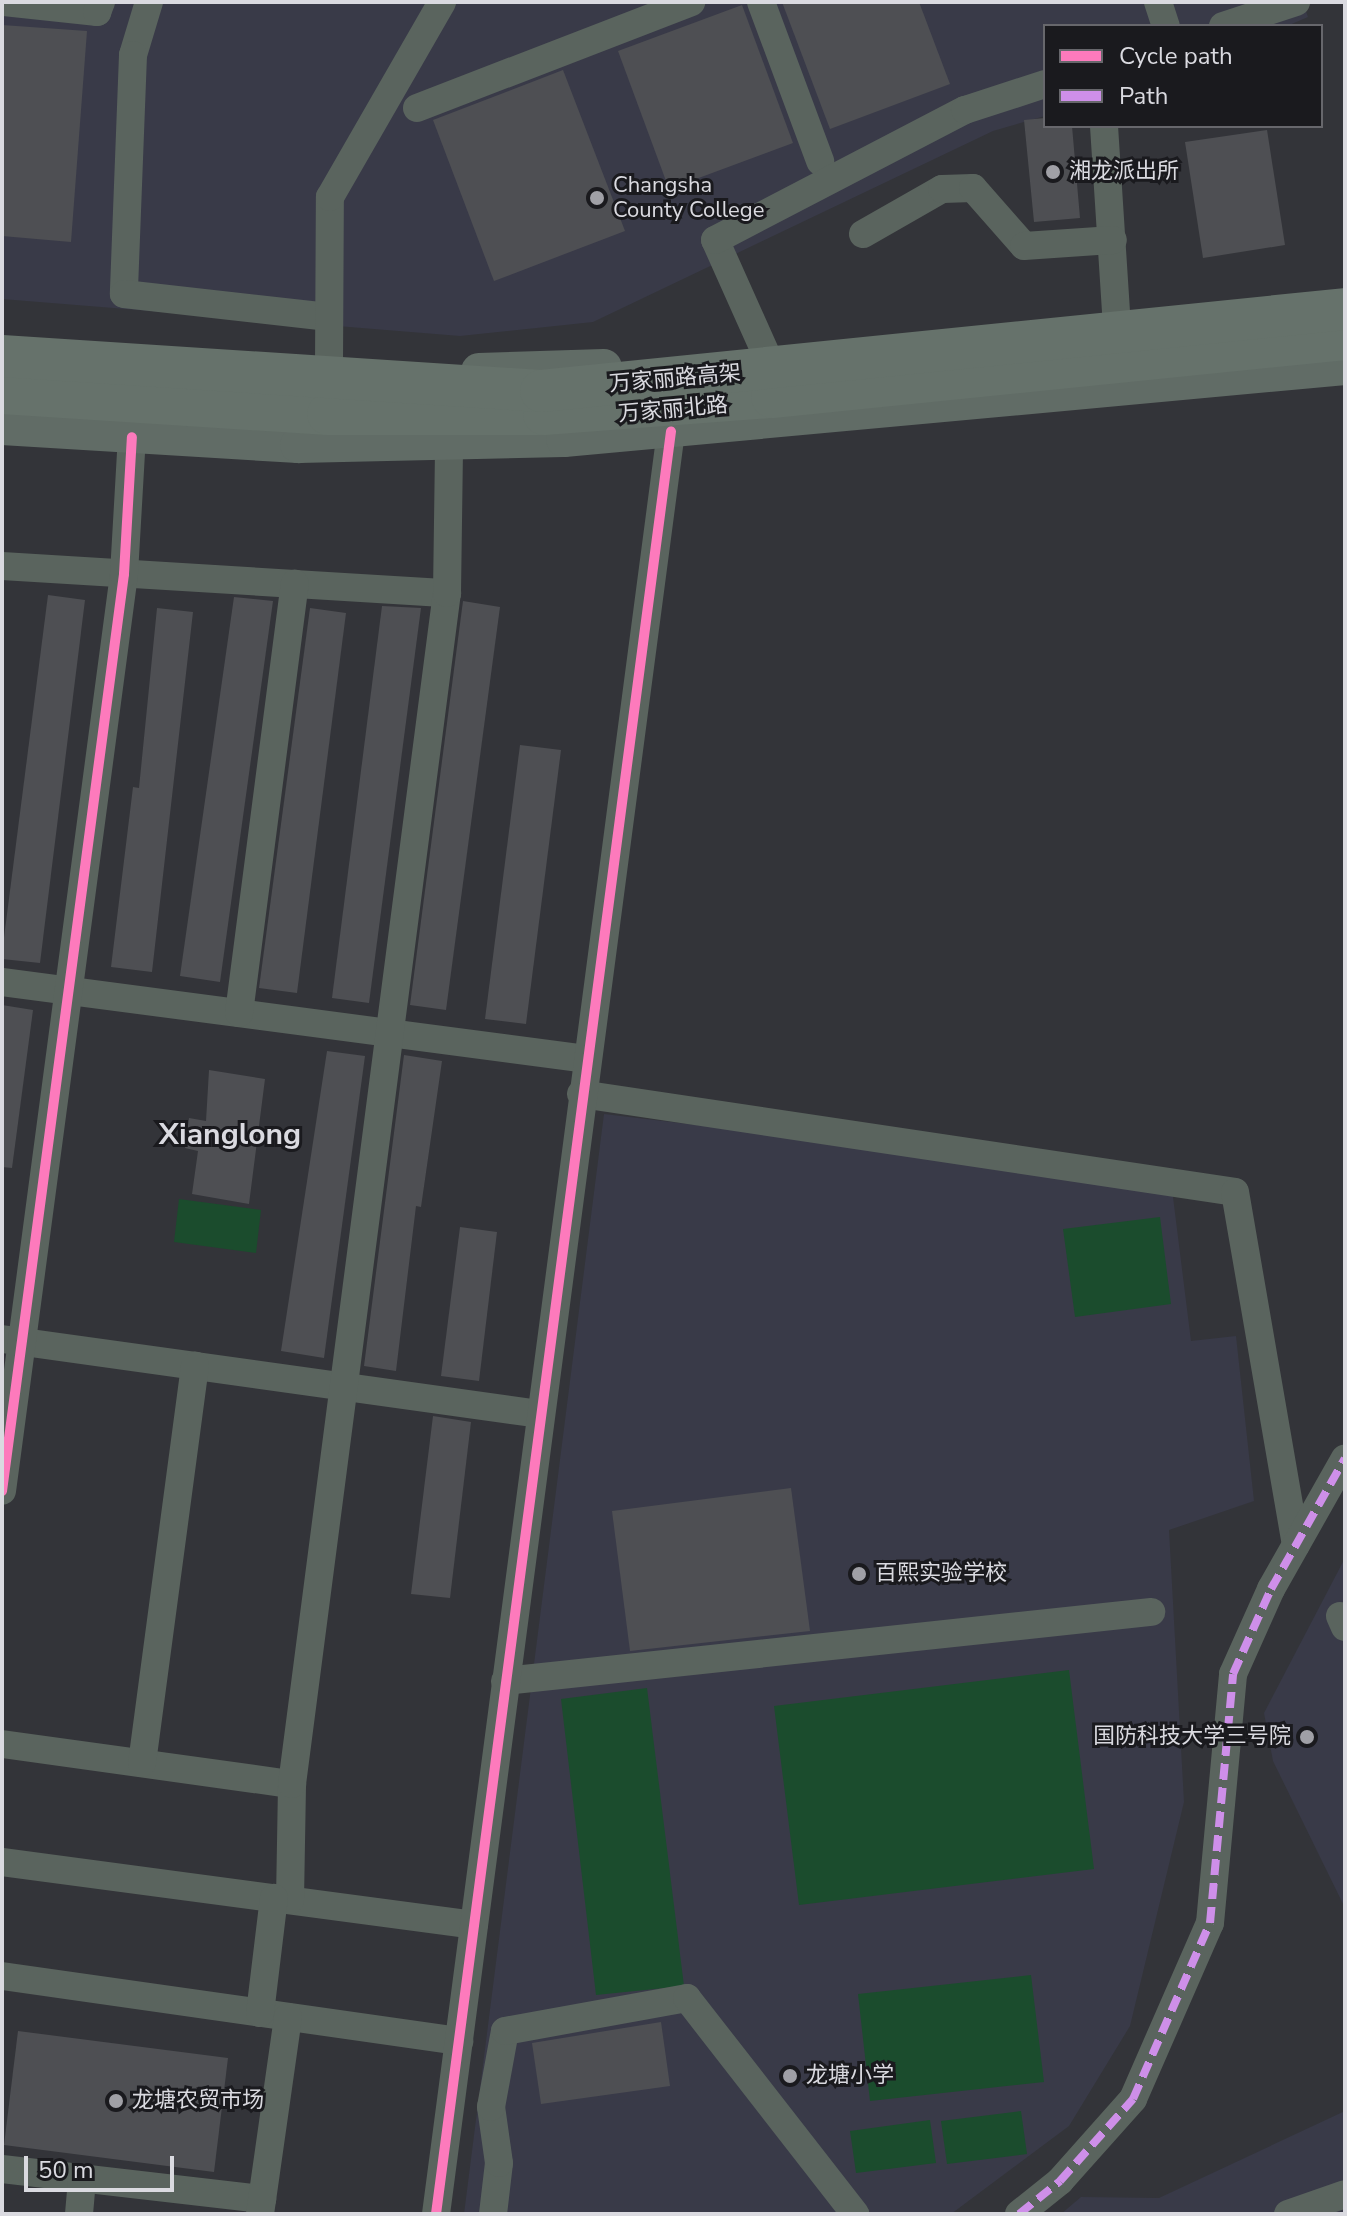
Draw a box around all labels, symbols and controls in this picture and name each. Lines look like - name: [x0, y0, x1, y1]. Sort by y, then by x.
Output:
- legend: [1043, 24, 1323, 128]
- text: Cycle path: [1119, 40, 1233, 72]
- text: Path: [1119, 80, 1168, 112]
- place label: 湘龙派出所: [1069, 159, 1179, 185]
- marker: 湘龙派出所: [1044, 163, 1062, 181]
- place label: Changsha County College: [613, 172, 764, 224]
- marker: Changsha County College: [588, 189, 606, 207]
- street label: 万家丽路高架: [608, 360, 742, 398]
- street label: 万家丽北路: [617, 392, 729, 428]
- district label: Xianglong: [159, 1117, 301, 1153]
- place label: 百熙实验学校: [875, 1561, 1007, 1587]
- marker: 百熙实验学校: [850, 1565, 868, 1583]
- place label: 国防科技大学三号院: [1093, 1724, 1291, 1750]
- marker: 国防科技大学三号院: [1298, 1728, 1316, 1746]
- place label: 龙塘小学: [806, 2063, 894, 2089]
- marker: 龙塘小学: [781, 2067, 799, 2085]
- place label: 龙塘农贸市场: [132, 2088, 264, 2114]
- marker: 龙塘农贸市场: [107, 2092, 125, 2110]
- scale bar: [28, 2140, 178, 2190]
- text: 50 m: [38, 2154, 94, 2186]

